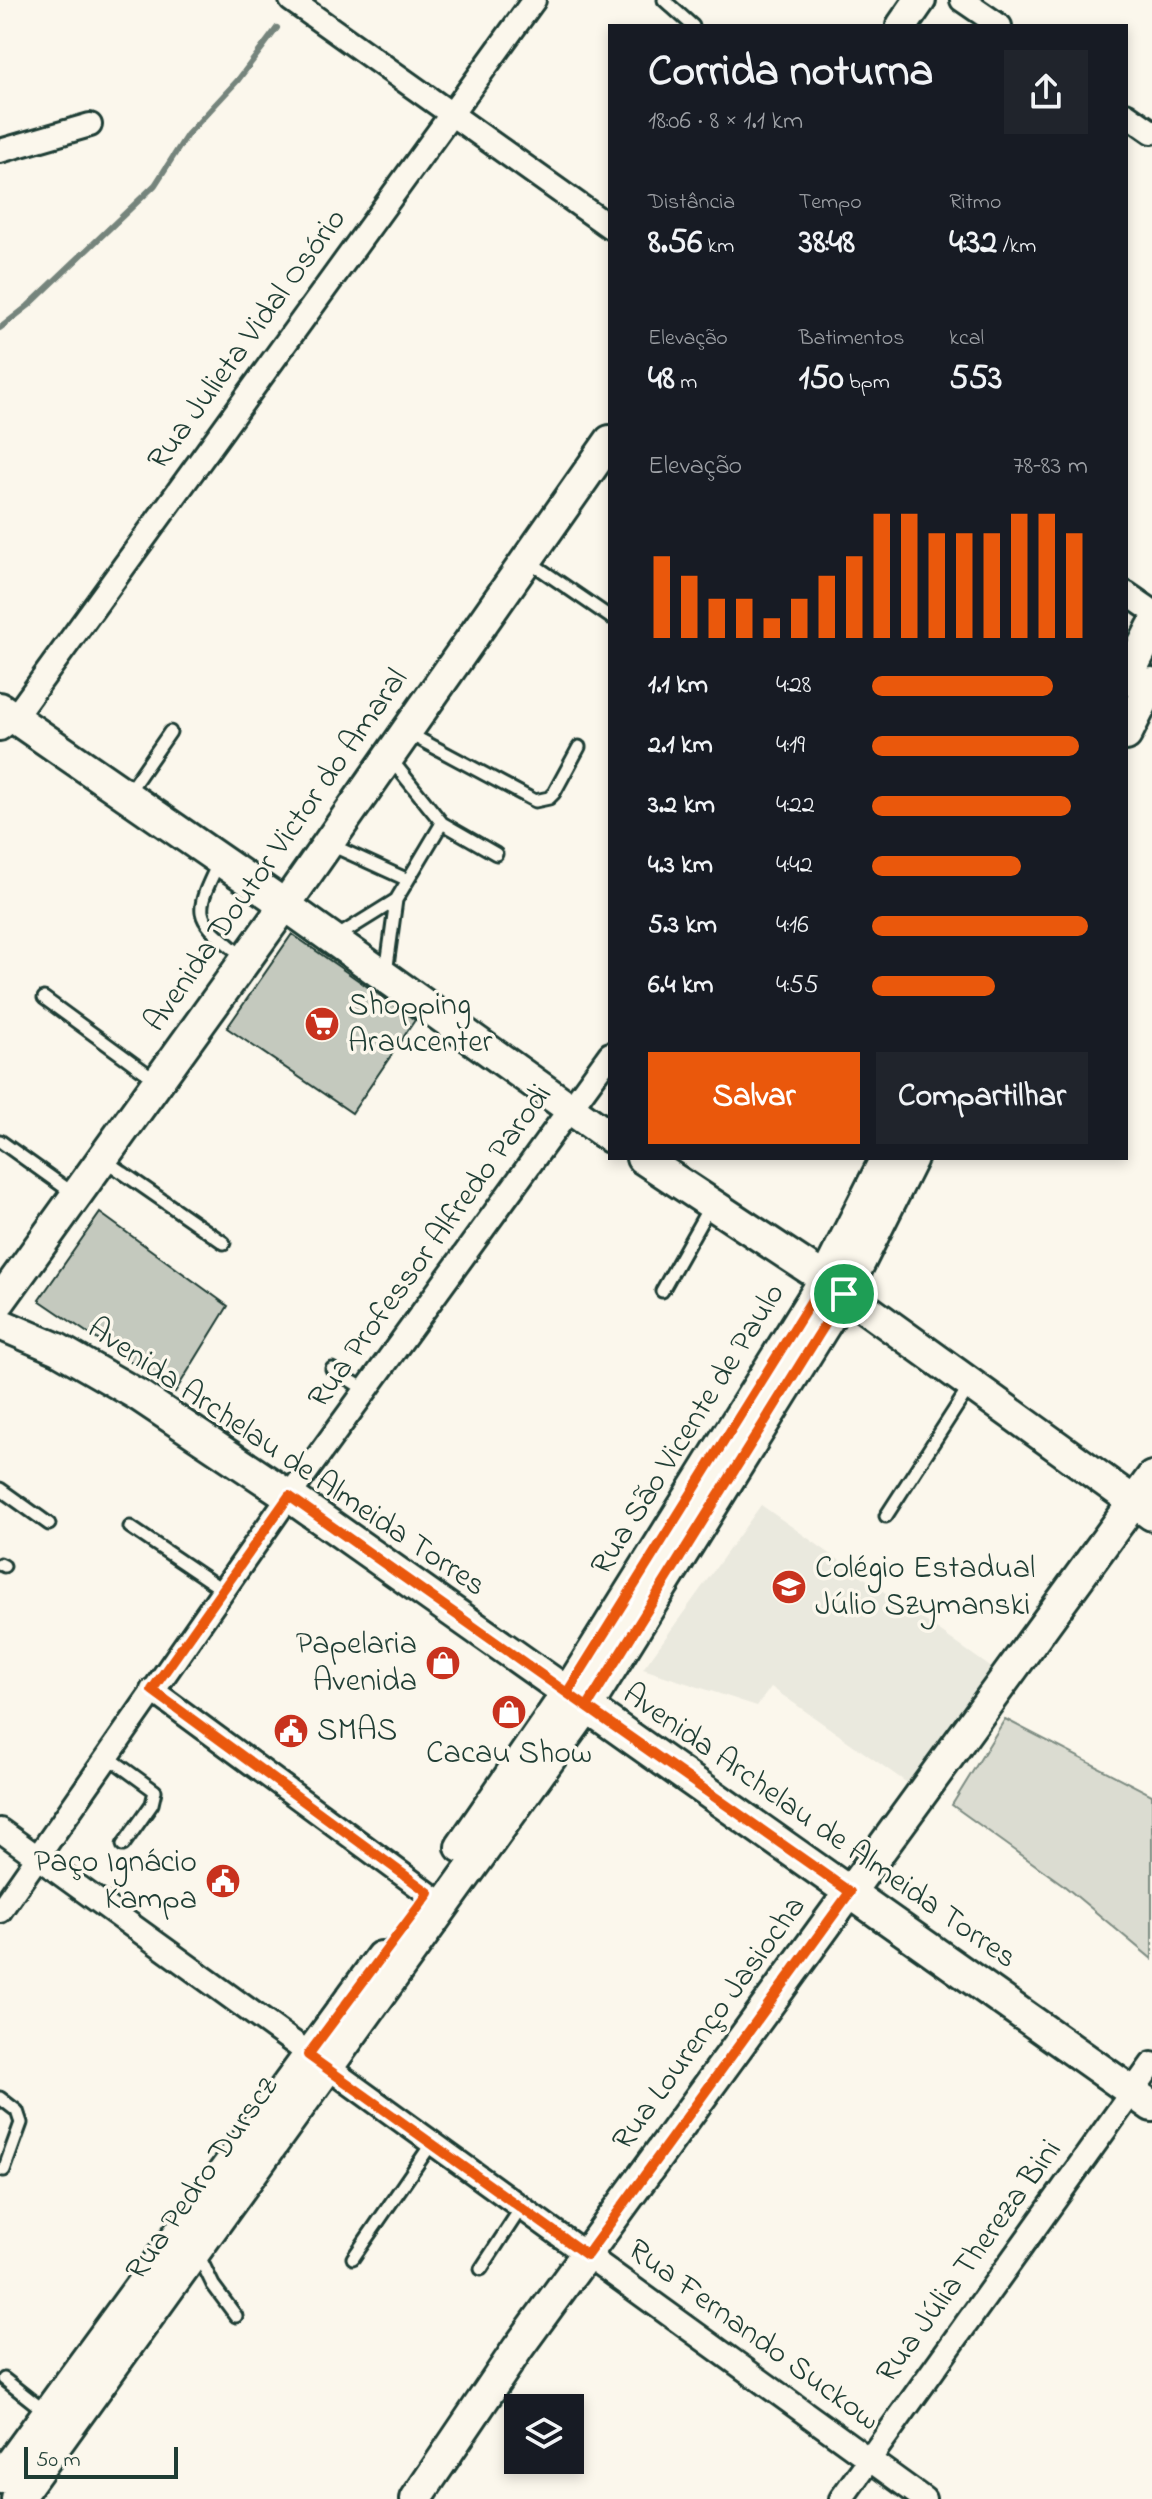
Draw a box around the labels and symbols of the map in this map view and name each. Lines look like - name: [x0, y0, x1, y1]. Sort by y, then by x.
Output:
- street label: Rua Julieta Vidal Osório: [137, 199, 359, 481]
- street label: Avenida Doutor Victor do Amaral: [133, 659, 421, 1043]
- place label: Shopping Araucenter: [348, 983, 493, 1067]
- supermarket icon: Shopping Araucenter: [303, 1005, 341, 1043]
- street label: Rua Professor Alfredo Parodi: [297, 1075, 565, 1419]
- pin: [810, 1260, 878, 1328]
- street label: Rua São Vicente de Paulo: [580, 1275, 798, 1585]
- street label: Avenida Archelau de Almeida Torres: [77, 1307, 495, 1609]
- place label: Colégio Estadual Júlio Szymanski: [815, 1546, 1035, 1630]
- school or university icon: Colégio Estadual Júlio Szymanski: [770, 1568, 808, 1606]
- place label: Papelaria Avenida: [296, 1622, 417, 1706]
- shop icon: Papelaria Avenida: [424, 1644, 462, 1682]
- street label: Avenida Archelau de Almeida Torres: [612, 1672, 1026, 1982]
- shop icon: Cacau Show: [490, 1693, 528, 1731]
- place label: SMAS: [317, 1708, 397, 1755]
- public building icon: SMAS: [272, 1712, 310, 1750]
- place label: Cacau Show: [426, 1731, 592, 1778]
- place label: Paço Ignácio Kampa: [34, 1840, 197, 1924]
- public building icon: Paço Ignácio Kampa: [204, 1862, 242, 1900]
- street label: Rua Lourenço Jasiocha: [601, 1887, 819, 2161]
- street label: Rua Pedro Durscz: [115, 2067, 291, 2291]
- street label: Rua Júlia Thereza Bini: [865, 2130, 1075, 2394]
- street label: Rua Fernando Suckow: [617, 2228, 889, 2444]
- scale bar: [24, 2443, 178, 2479]

